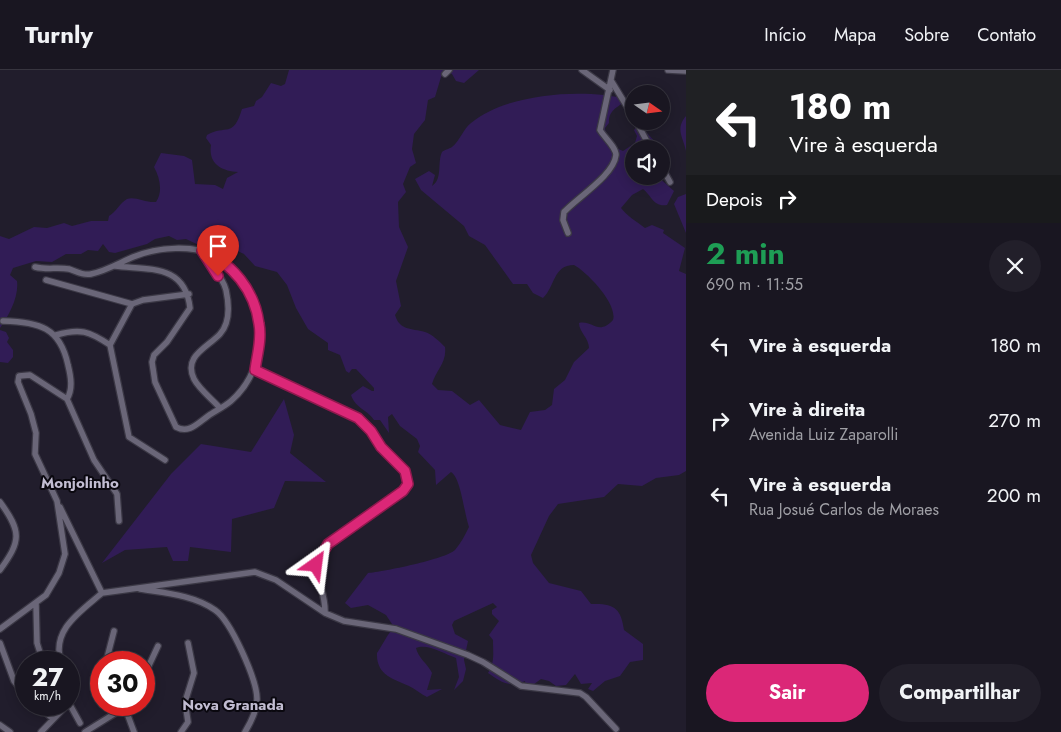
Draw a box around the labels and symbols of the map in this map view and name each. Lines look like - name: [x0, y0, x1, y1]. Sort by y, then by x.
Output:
- north arrow: [625, 85, 670, 130]
- pin: [197, 225, 239, 276]
- district label: Monjolinho: [41, 472, 119, 494]
- position arrow: [289, 538, 341, 590]
- speed limit sign: 30: [90, 651, 155, 716]
- district label: Nova Granada: [182, 694, 284, 716]

